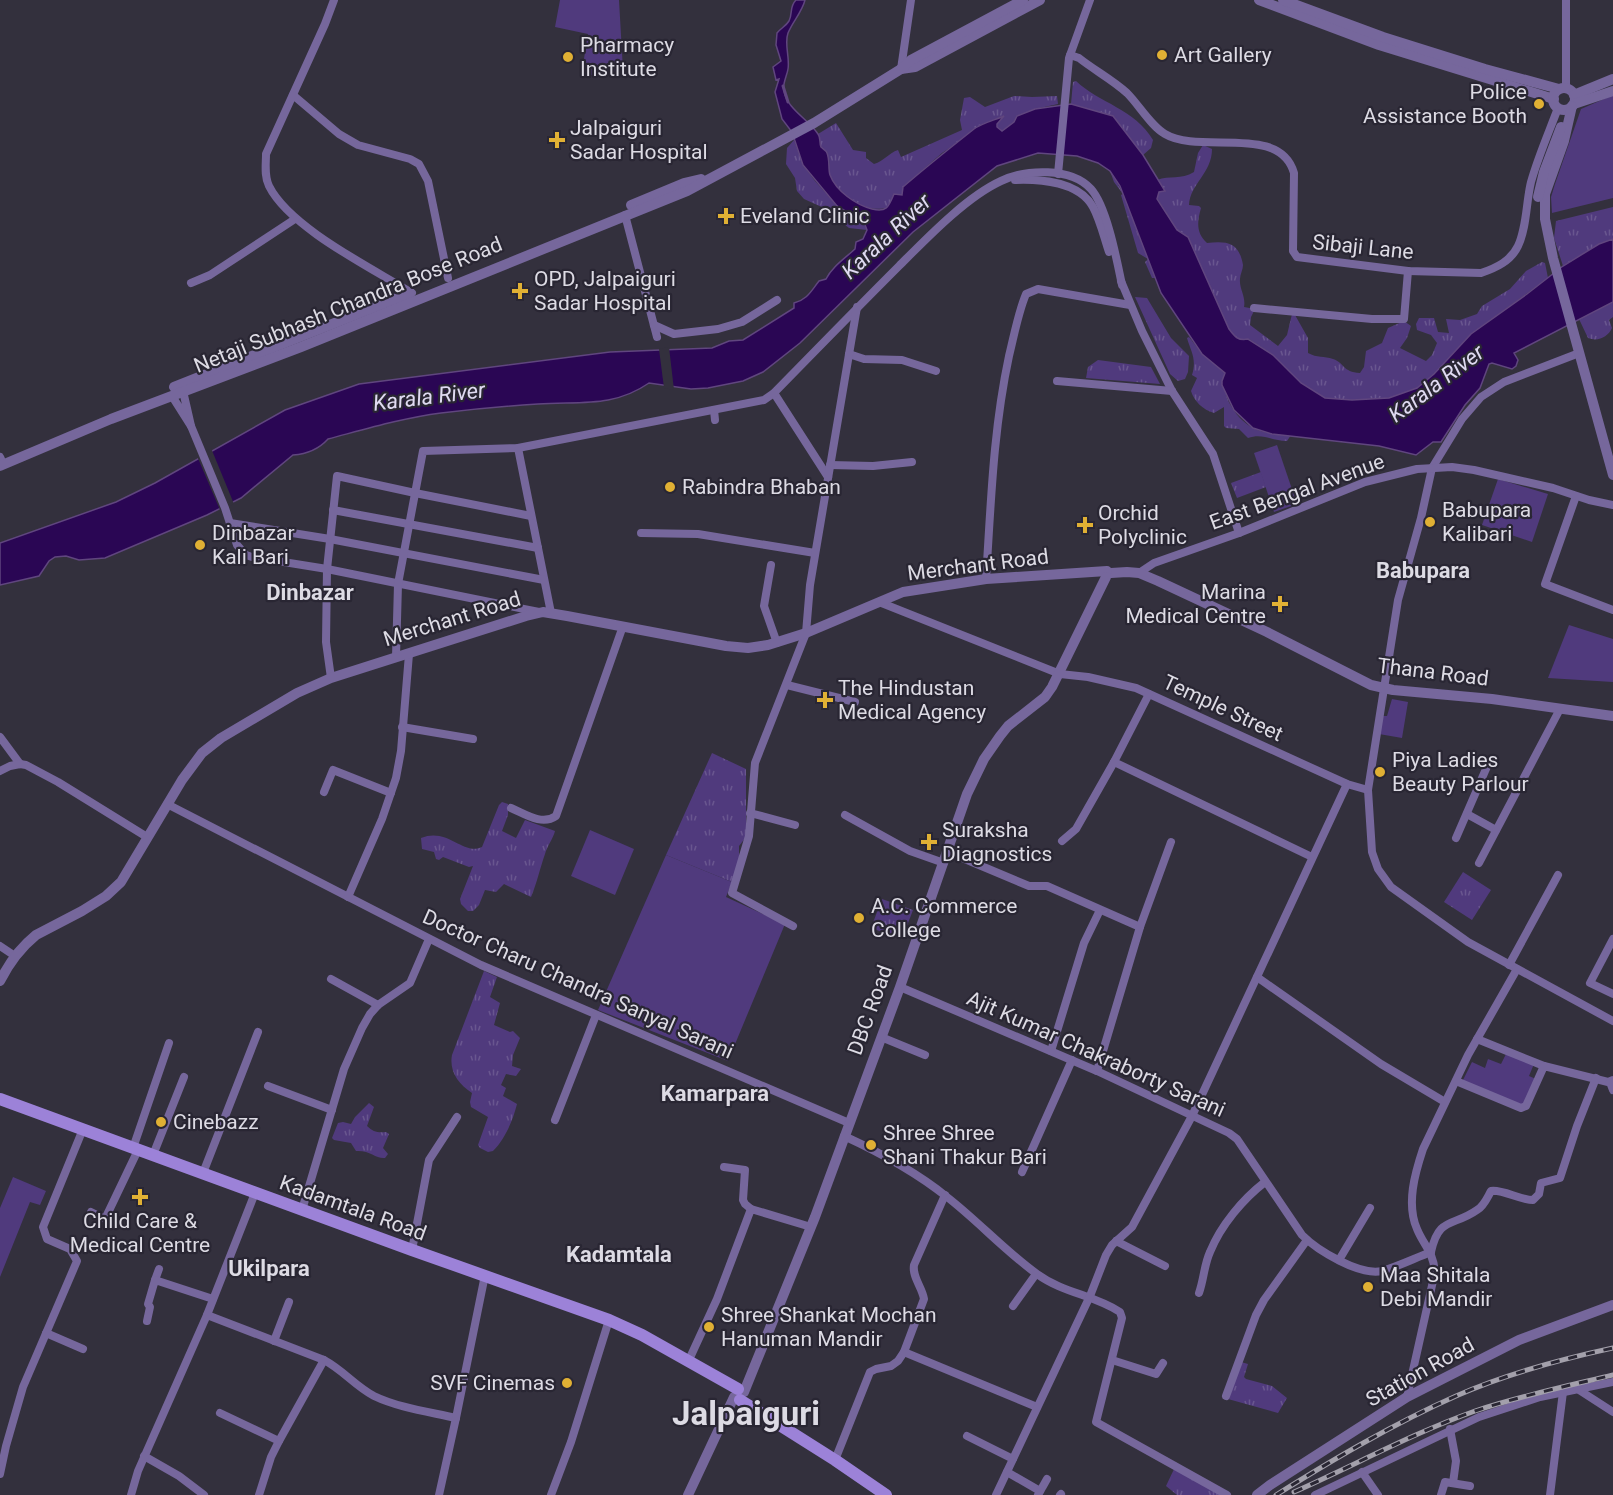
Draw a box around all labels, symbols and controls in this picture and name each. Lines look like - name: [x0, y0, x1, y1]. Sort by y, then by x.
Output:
- place label: Pharmacy Institute: [580, 33, 674, 81]
- place label: Art Gallery: [1174, 43, 1272, 67]
- marker: Art Gallery: [1155, 48, 1169, 62]
- marker: Pharmacy Institute: [561, 50, 575, 64]
- place label: Police Assistance Booth: [1363, 80, 1527, 128]
- marker: Police Assistance Booth: [1532, 97, 1546, 111]
- place label: Jalpaiguri Sadar Hospital: [570, 116, 708, 164]
- marker: Jalpaiguri Sadar Hospital: [548, 131, 566, 149]
- water label: Karala River: [837, 188, 937, 284]
- place label: Eveland Clinic: [740, 204, 870, 228]
- marker: Eveland Clinic: [717, 207, 735, 225]
- street label: Sibaji Lane: [1311, 230, 1415, 264]
- street label: Netaji Subhash Chandra Bose Road: [190, 232, 506, 378]
- place label: OPD, Jalpaiguri Sadar Hospital: [534, 267, 676, 315]
- marker: OPD, Jalpaiguri Sadar Hospital: [511, 282, 529, 300]
- water label: Karala River: [1384, 339, 1489, 427]
- water label: Karala River: [372, 377, 487, 416]
- street label: East Bengal Avenue: [1206, 449, 1388, 535]
- place label: Rabindra Bhaban: [682, 475, 841, 499]
- marker: Rabindra Bhaban: [663, 480, 677, 494]
- place label: Babupara Kalibari: [1442, 498, 1531, 546]
- place label: Orchid Polyclinic: [1098, 501, 1187, 549]
- marker: Babupara Kalibari: [1423, 515, 1437, 529]
- marker: Orchid Polyclinic: [1076, 516, 1094, 534]
- place label: Dinbazar Kali Bari: [212, 521, 295, 569]
- marker: Dinbazar Kali Bari: [193, 538, 207, 552]
- street label: Merchant Road: [906, 544, 1050, 586]
- district label: Babupara: [1376, 558, 1470, 583]
- district label: Dinbazar: [266, 580, 354, 605]
- place label: Marina Medical Centre: [1126, 580, 1266, 628]
- street label: Merchant Road: [380, 587, 524, 651]
- marker: Marina Medical Centre: [1271, 595, 1289, 613]
- street label: Thana Road: [1376, 653, 1490, 691]
- street label: Temple Street: [1159, 670, 1287, 746]
- place label: The Hindustan Medical Agency: [838, 676, 986, 724]
- marker: The Hindustan Medical Agency: [816, 691, 834, 709]
- place label: Piya Ladies Beauty Parlour: [1392, 748, 1529, 796]
- marker: Piya Ladies Beauty Parlour: [1373, 765, 1387, 779]
- place label: Suraksha Diagnostics: [942, 818, 1052, 866]
- marker: Suraksha Diagnostics: [920, 833, 938, 851]
- place label: A.C. Commerce College: [871, 894, 1017, 942]
- street label: Doctor Charu Chandra Sanyal Sarani: [419, 904, 737, 1064]
- marker: A.C. Commerce College: [852, 911, 866, 925]
- street label: DBC Road: [843, 962, 897, 1058]
- street label: Ajit Kumar Chakraborty Sarani: [963, 986, 1229, 1122]
- district label: Kamarpara: [661, 1081, 769, 1106]
- place label: Cinebazz: [173, 1110, 259, 1134]
- marker: Cinebazz: [154, 1115, 168, 1129]
- place label: Shree Shree Shani Thakur Bari: [883, 1121, 1047, 1169]
- marker: Shree Shree Shani Thakur Bari: [864, 1138, 878, 1152]
- street label: Kadamtala Road: [276, 1170, 430, 1246]
- marker: Child Care & Medical Centre: [131, 1188, 149, 1206]
- place label: Child Care & Medical Centre: [70, 1209, 210, 1257]
- district label: Kadamtala: [566, 1242, 672, 1267]
- district label: Ukilpara: [228, 1256, 310, 1281]
- place label: Maa Shitala Debi Mandir: [1380, 1263, 1492, 1311]
- marker: Maa Shitala Debi Mandir: [1361, 1280, 1375, 1294]
- place label: Shree Shankat Mochan Hanuman Mandir: [721, 1303, 937, 1351]
- marker: Shree Shankat Mochan Hanuman Mandir: [702, 1320, 716, 1334]
- street label: Station Road: [1362, 1332, 1478, 1412]
- place label: SVF Cinemas: [430, 1371, 555, 1395]
- marker: SVF Cinemas: [560, 1376, 574, 1390]
- district label: Jalpaiguri: [672, 1394, 820, 1433]

